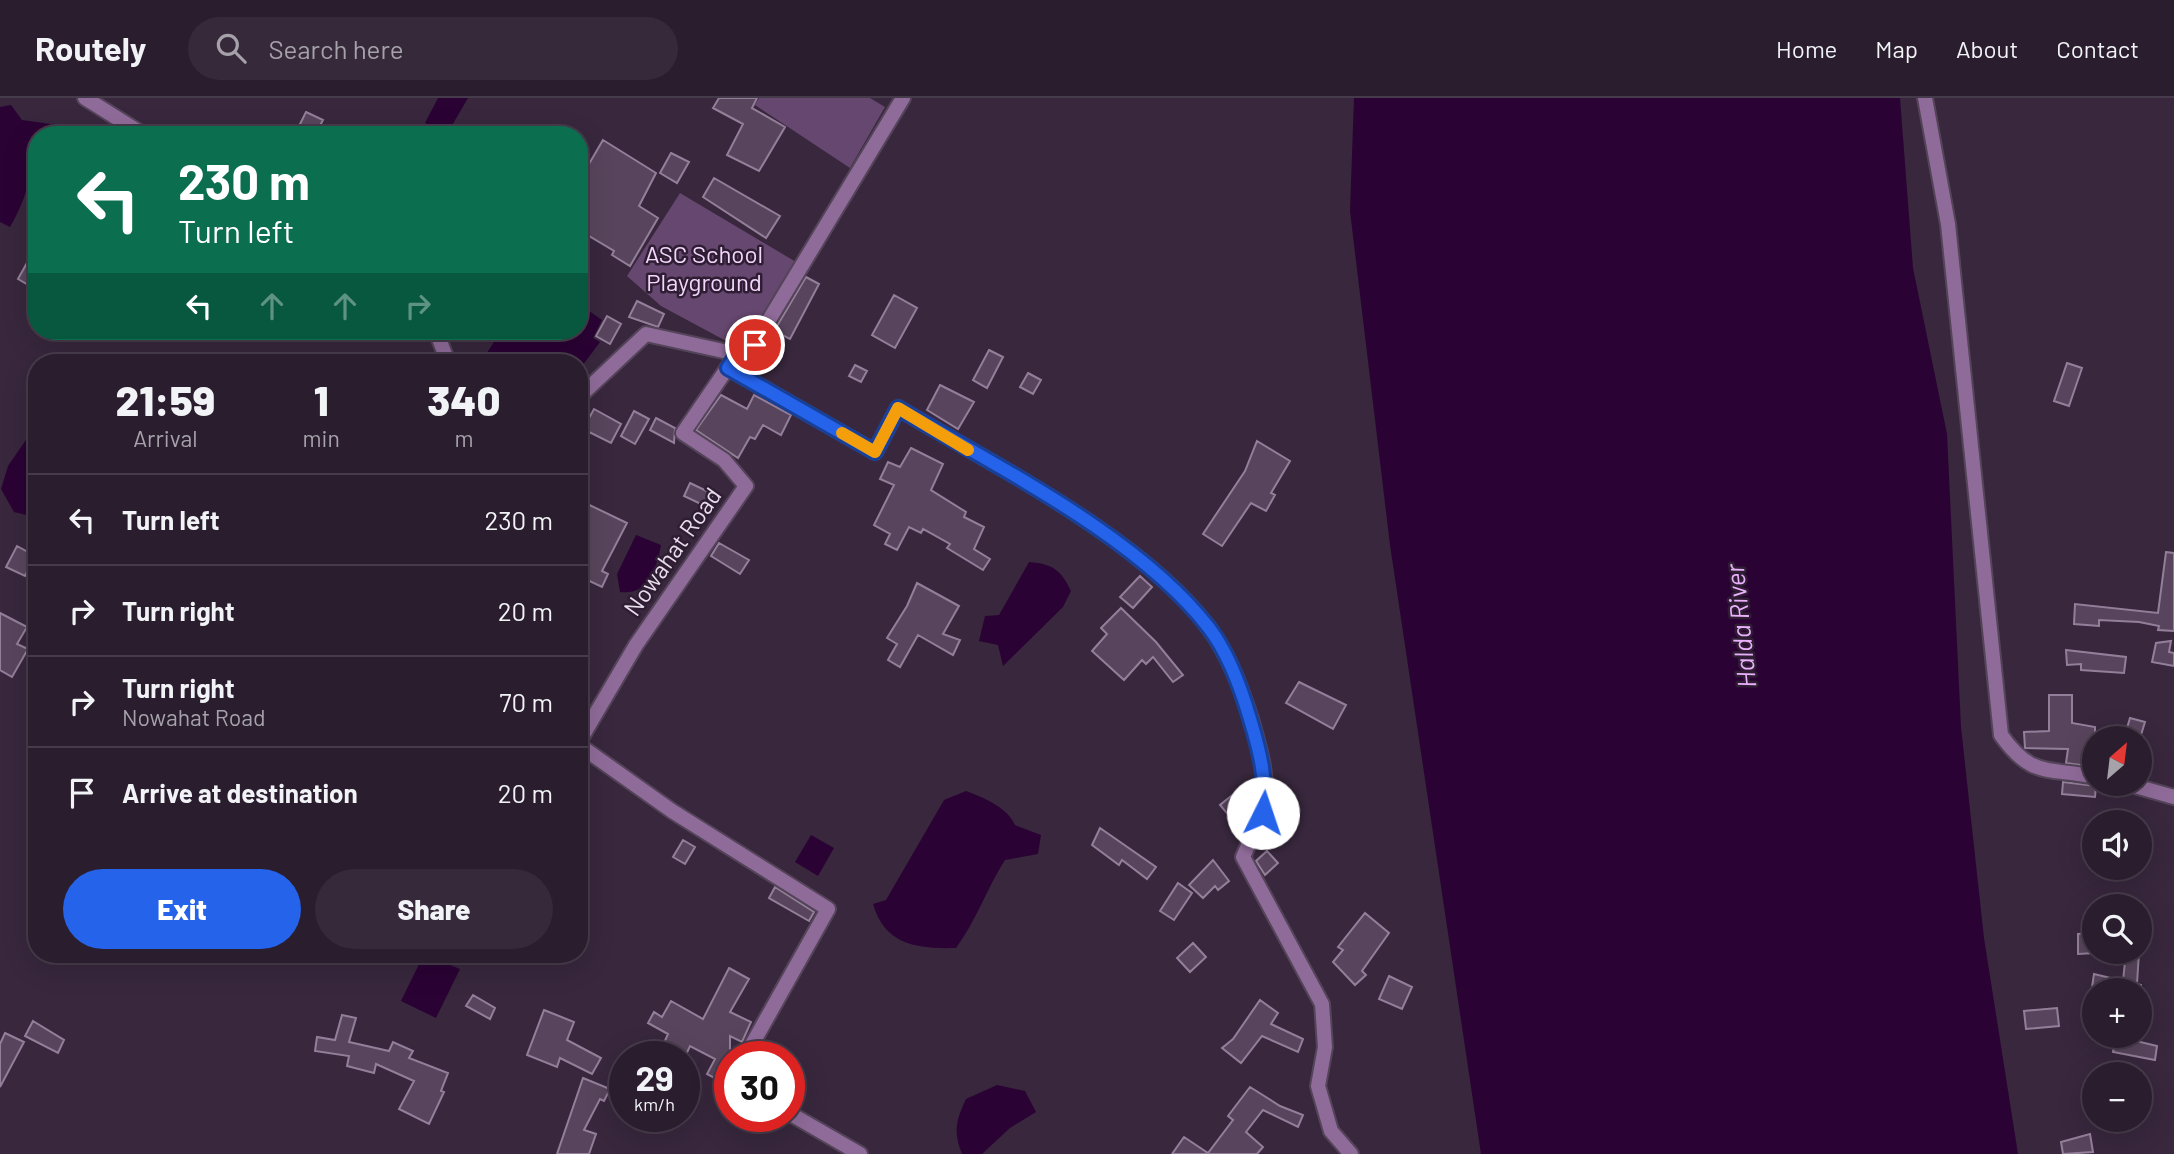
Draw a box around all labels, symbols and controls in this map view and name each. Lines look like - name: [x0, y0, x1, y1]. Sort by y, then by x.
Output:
- search box: [188, 17, 678, 80]
- text: Routely: [35, 28, 146, 68]
- icon: search: [212, 29, 250, 67]
- text: Search here: [268, 33, 404, 64]
- text: Home: [1776, 34, 1837, 63]
- text: Map: [1875, 34, 1918, 63]
- text: About: [1956, 34, 2018, 63]
- text: Contact: [2056, 34, 2139, 63]
- text: 230 m: [178, 151, 310, 210]
- icon: left: [63, 154, 154, 245]
- text: Turn left: [178, 211, 295, 249]
- park label: ASC School Playground: [645, 239, 763, 296]
- icon: left: [180, 287, 218, 325]
- icon: ahead: [253, 287, 291, 325]
- icon: ahead: [326, 287, 364, 325]
- icon: right: [399, 287, 437, 325]
- pin: [725, 315, 785, 375]
- icon: arrive: [736, 326, 774, 364]
- text: 21:59: [115, 374, 215, 424]
- text: 1: [314, 374, 329, 424]
- text: 340: [427, 374, 501, 424]
- text: Arrival: [133, 424, 197, 452]
- text: min: [303, 424, 340, 452]
- text: m: [454, 424, 473, 452]
- street label: Nowahat Road: [617, 481, 727, 621]
- icon: left: [63, 501, 101, 539]
- text: Turn left: [122, 504, 220, 535]
- text: 230 m: [484, 504, 553, 535]
- water label: Halda River: [1717, 562, 1761, 690]
- icon: right: [63, 592, 101, 630]
- text: Turn right: [122, 595, 235, 626]
- text: 20 m: [498, 595, 553, 626]
- text: Turn right: [122, 672, 235, 703]
- icon: right: [63, 683, 101, 721]
- text: 70 m: [499, 686, 553, 717]
- text: Nowahat Road: [122, 703, 266, 731]
- north arrow: [2082, 726, 2152, 796]
- map controls: [2082, 726, 2152, 1132]
- icon: arrive: [63, 774, 101, 812]
- position arrow: [1226, 776, 1300, 850]
- text: Arrive at destination: [122, 777, 358, 808]
- text: 20 m: [498, 777, 553, 808]
- button: sound: [2082, 810, 2152, 880]
- button: Exit: [63, 869, 301, 949]
- button: Share: [315, 869, 553, 949]
- button: search: [2082, 894, 2152, 964]
- button: +: [2082, 978, 2152, 1048]
- speed limit sign: 30: [714, 1041, 805, 1132]
- text: 29: [635, 1056, 674, 1098]
- button: −: [2082, 1062, 2152, 1132]
- text: km/h: [634, 1093, 675, 1115]

